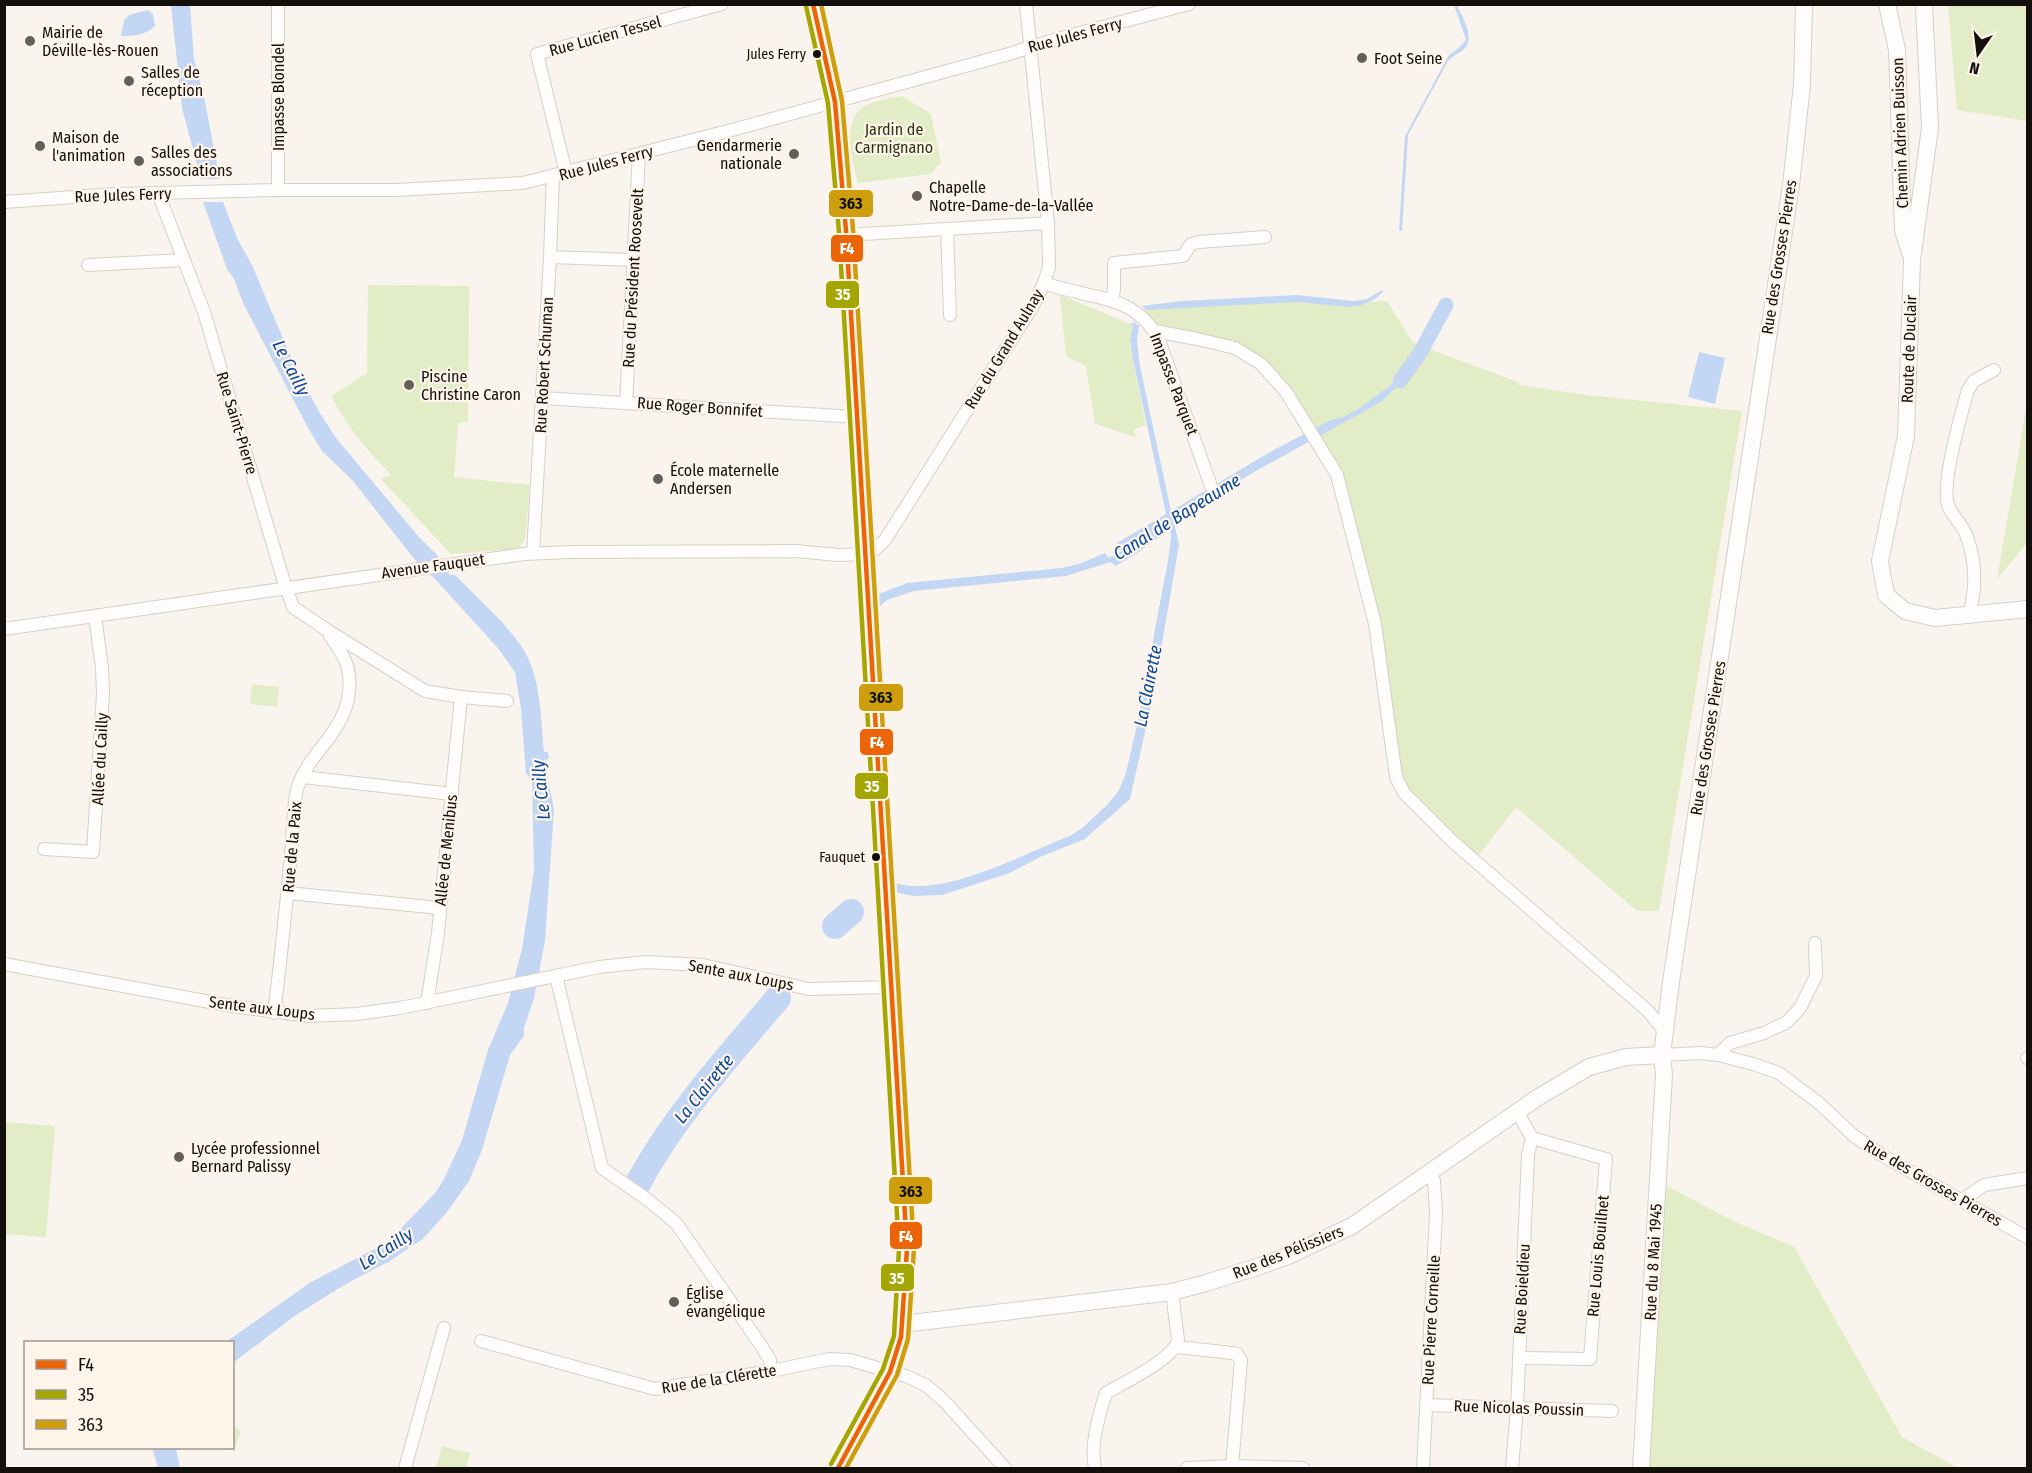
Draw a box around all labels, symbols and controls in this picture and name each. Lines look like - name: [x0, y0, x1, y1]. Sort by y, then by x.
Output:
- street label: Rue Lucien Tessel: [547, 12, 663, 60]
- street label: Rue Jules Ferry: [1026, 13, 1125, 57]
- place label: Mairie de Déville-lès-Rouen: [42, 23, 159, 60]
- north arrow: [1948, 24, 2008, 84]
- marker: Mairie de Déville-lès-Rouen: [23, 34, 37, 48]
- street label: Impasse Blondel: [269, 43, 288, 151]
- place label: Jules Ferry: [746, 46, 807, 63]
- marker: Jules Ferry: [811, 48, 823, 60]
- place label: Foot Seine: [1374, 49, 1443, 68]
- marker: Foot Seine: [1355, 51, 1369, 65]
- street label: Chemin Adrien Buisson: [1888, 57, 1912, 209]
- text: N: [1968, 58, 1981, 78]
- place label: Salles de réception: [141, 63, 203, 100]
- marker: Salles de réception: [122, 74, 136, 88]
- park label: Jardin de Carmignano: [855, 120, 933, 157]
- place label: Maison de l'animation: [52, 128, 126, 165]
- place label: Gendarmerie nationale: [697, 136, 782, 173]
- marker: Maison de l'animation: [33, 139, 47, 153]
- street label: Rue Jules Ferry: [557, 141, 656, 185]
- place label: Salles des associations: [151, 143, 232, 180]
- marker: Gendarmerie nationale: [787, 147, 801, 161]
- marker: Salles des associations: [132, 154, 146, 168]
- place label: Chapelle Notre-Dame-de-la-Vallée: [929, 178, 1094, 215]
- street label: Rue des Grosses Pierres: [1757, 178, 1801, 336]
- street label: Rue Jules Ferry: [74, 184, 173, 206]
- street label: Rue du Président Roosevelt: [619, 187, 647, 368]
- line badge: 363: [828, 189, 874, 218]
- marker: Chapelle Notre-Dame-de-la-Vallée: [910, 189, 924, 203]
- text: 363: [838, 194, 863, 213]
- line badge: F4: [830, 234, 864, 263]
- text: F4: [840, 239, 854, 258]
- line badge: 35: [825, 280, 860, 309]
- text: 35: [834, 285, 851, 304]
- street label: Rue du Grand Aulnay: [961, 285, 1048, 412]
- street label: Route de Duclair: [1898, 294, 1920, 403]
- street label: Rue Robert Schuman: [531, 296, 557, 434]
- street label: Impasse Parquet: [1146, 330, 1203, 439]
- water label: Le Cailly: [268, 336, 315, 401]
- place label: Piscine Christine Caron: [421, 367, 521, 404]
- street label: Rue Saint-Pierre: [212, 369, 262, 477]
- marker: Piscine Christine Caron: [402, 378, 416, 392]
- street label: Rue Roger Bonnifet: [636, 393, 764, 421]
- place label: École maternelle Andersen: [670, 461, 779, 498]
- water label: Canal de Bapeaume: [1109, 469, 1245, 565]
- marker: École maternelle Andersen: [651, 472, 665, 486]
- street label: Avenue Fauquet: [380, 549, 487, 583]
- water label: La Clairette: [1129, 643, 1167, 729]
- street label: Rue des Grosses Pierres: [1686, 659, 1730, 817]
- line badge: 363: [858, 683, 904, 712]
- text: 363: [868, 688, 893, 707]
- street label: Allée du Cailly: [88, 712, 112, 806]
- line badge: F4: [859, 728, 894, 756]
- text: F4: [870, 733, 884, 752]
- water label: Le Cailly: [527, 758, 555, 821]
- line badge: 35: [854, 772, 889, 800]
- text: 35: [863, 777, 880, 796]
- street label: Allée de Menibus: [431, 793, 461, 907]
- street label: Rue de la Paix: [279, 801, 305, 893]
- place label: Fauquet: [819, 849, 865, 866]
- marker: Fauquet: [870, 851, 882, 863]
- street label: Sente aux Loups: [687, 955, 795, 995]
- street label: Sente aux Loups: [208, 992, 316, 1024]
- water label: La Clairette: [669, 1050, 739, 1128]
- street label: Rue des Grosses Pierres: [1861, 1136, 2006, 1230]
- place label: Lycée professionnel Bernard Palissy: [191, 1139, 320, 1176]
- marker: Lycée professionnel Bernard Palissy: [172, 1150, 186, 1164]
- line badge: 363: [888, 1176, 933, 1205]
- text: 363: [898, 1182, 923, 1201]
- street label: Rue Louis Bouilhet: [1583, 1194, 1613, 1318]
- street label: Rue du 8 Mai 1945: [1640, 1203, 1666, 1321]
- line badge: F4: [889, 1221, 923, 1250]
- street label: Rue des Pélissiers: [1230, 1221, 1346, 1283]
- water label: Le Cailly: [355, 1223, 418, 1275]
- text: F4: [899, 1227, 913, 1246]
- street label: Rue Boieldieu: [1510, 1243, 1534, 1335]
- street label: Rue Pierre Corneille: [1418, 1255, 1444, 1385]
- line badge: 35: [880, 1263, 915, 1292]
- text: 35: [888, 1269, 905, 1288]
- place label: Église évangélique: [686, 1284, 765, 1321]
- marker: Église évangélique: [667, 1295, 681, 1309]
- legend: [24, 1341, 234, 1449]
- text: F4: [78, 1354, 94, 1376]
- street label: Rue de la Clérette: [660, 1361, 778, 1397]
- text: 35: [78, 1384, 94, 1406]
- street label: Rue Nicolas Poussin: [1453, 1396, 1585, 1420]
- text: 363: [78, 1414, 103, 1436]

